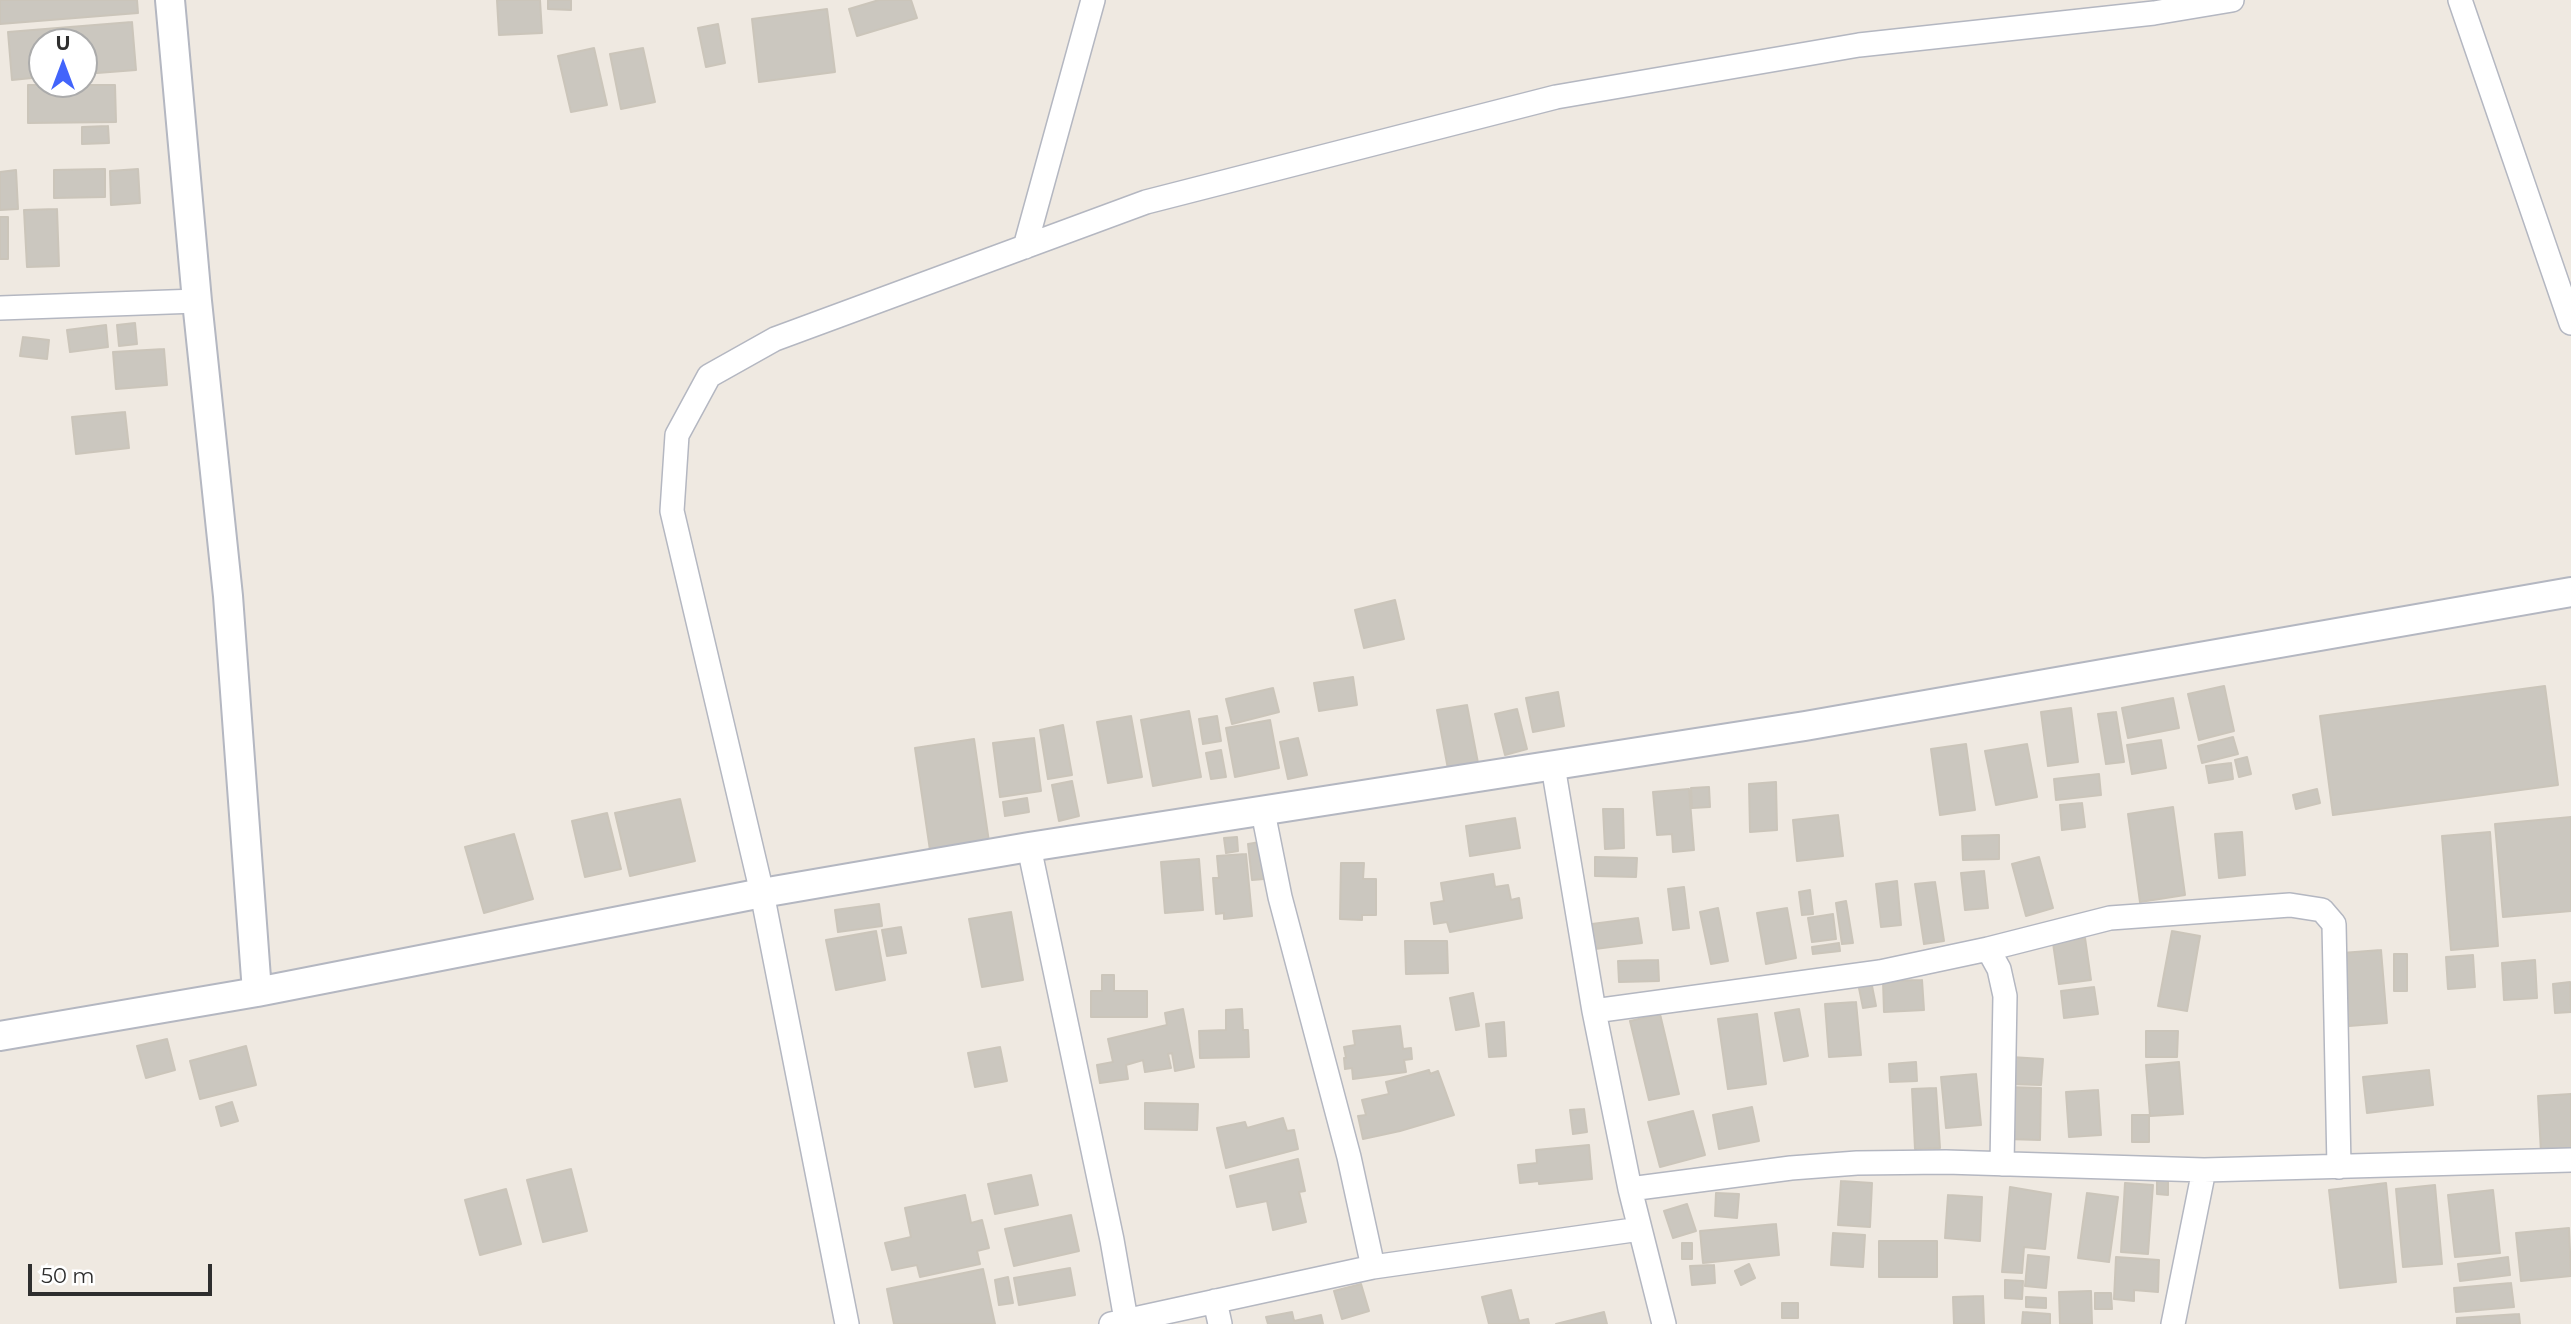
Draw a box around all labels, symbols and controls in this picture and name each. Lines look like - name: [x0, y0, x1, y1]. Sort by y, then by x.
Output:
- north arrow: [28, 28, 98, 98]
- text: U: [56, 32, 70, 55]
- scale bar: [32, 1250, 215, 1294]
- text: 50 m: [41, 1263, 95, 1288]

